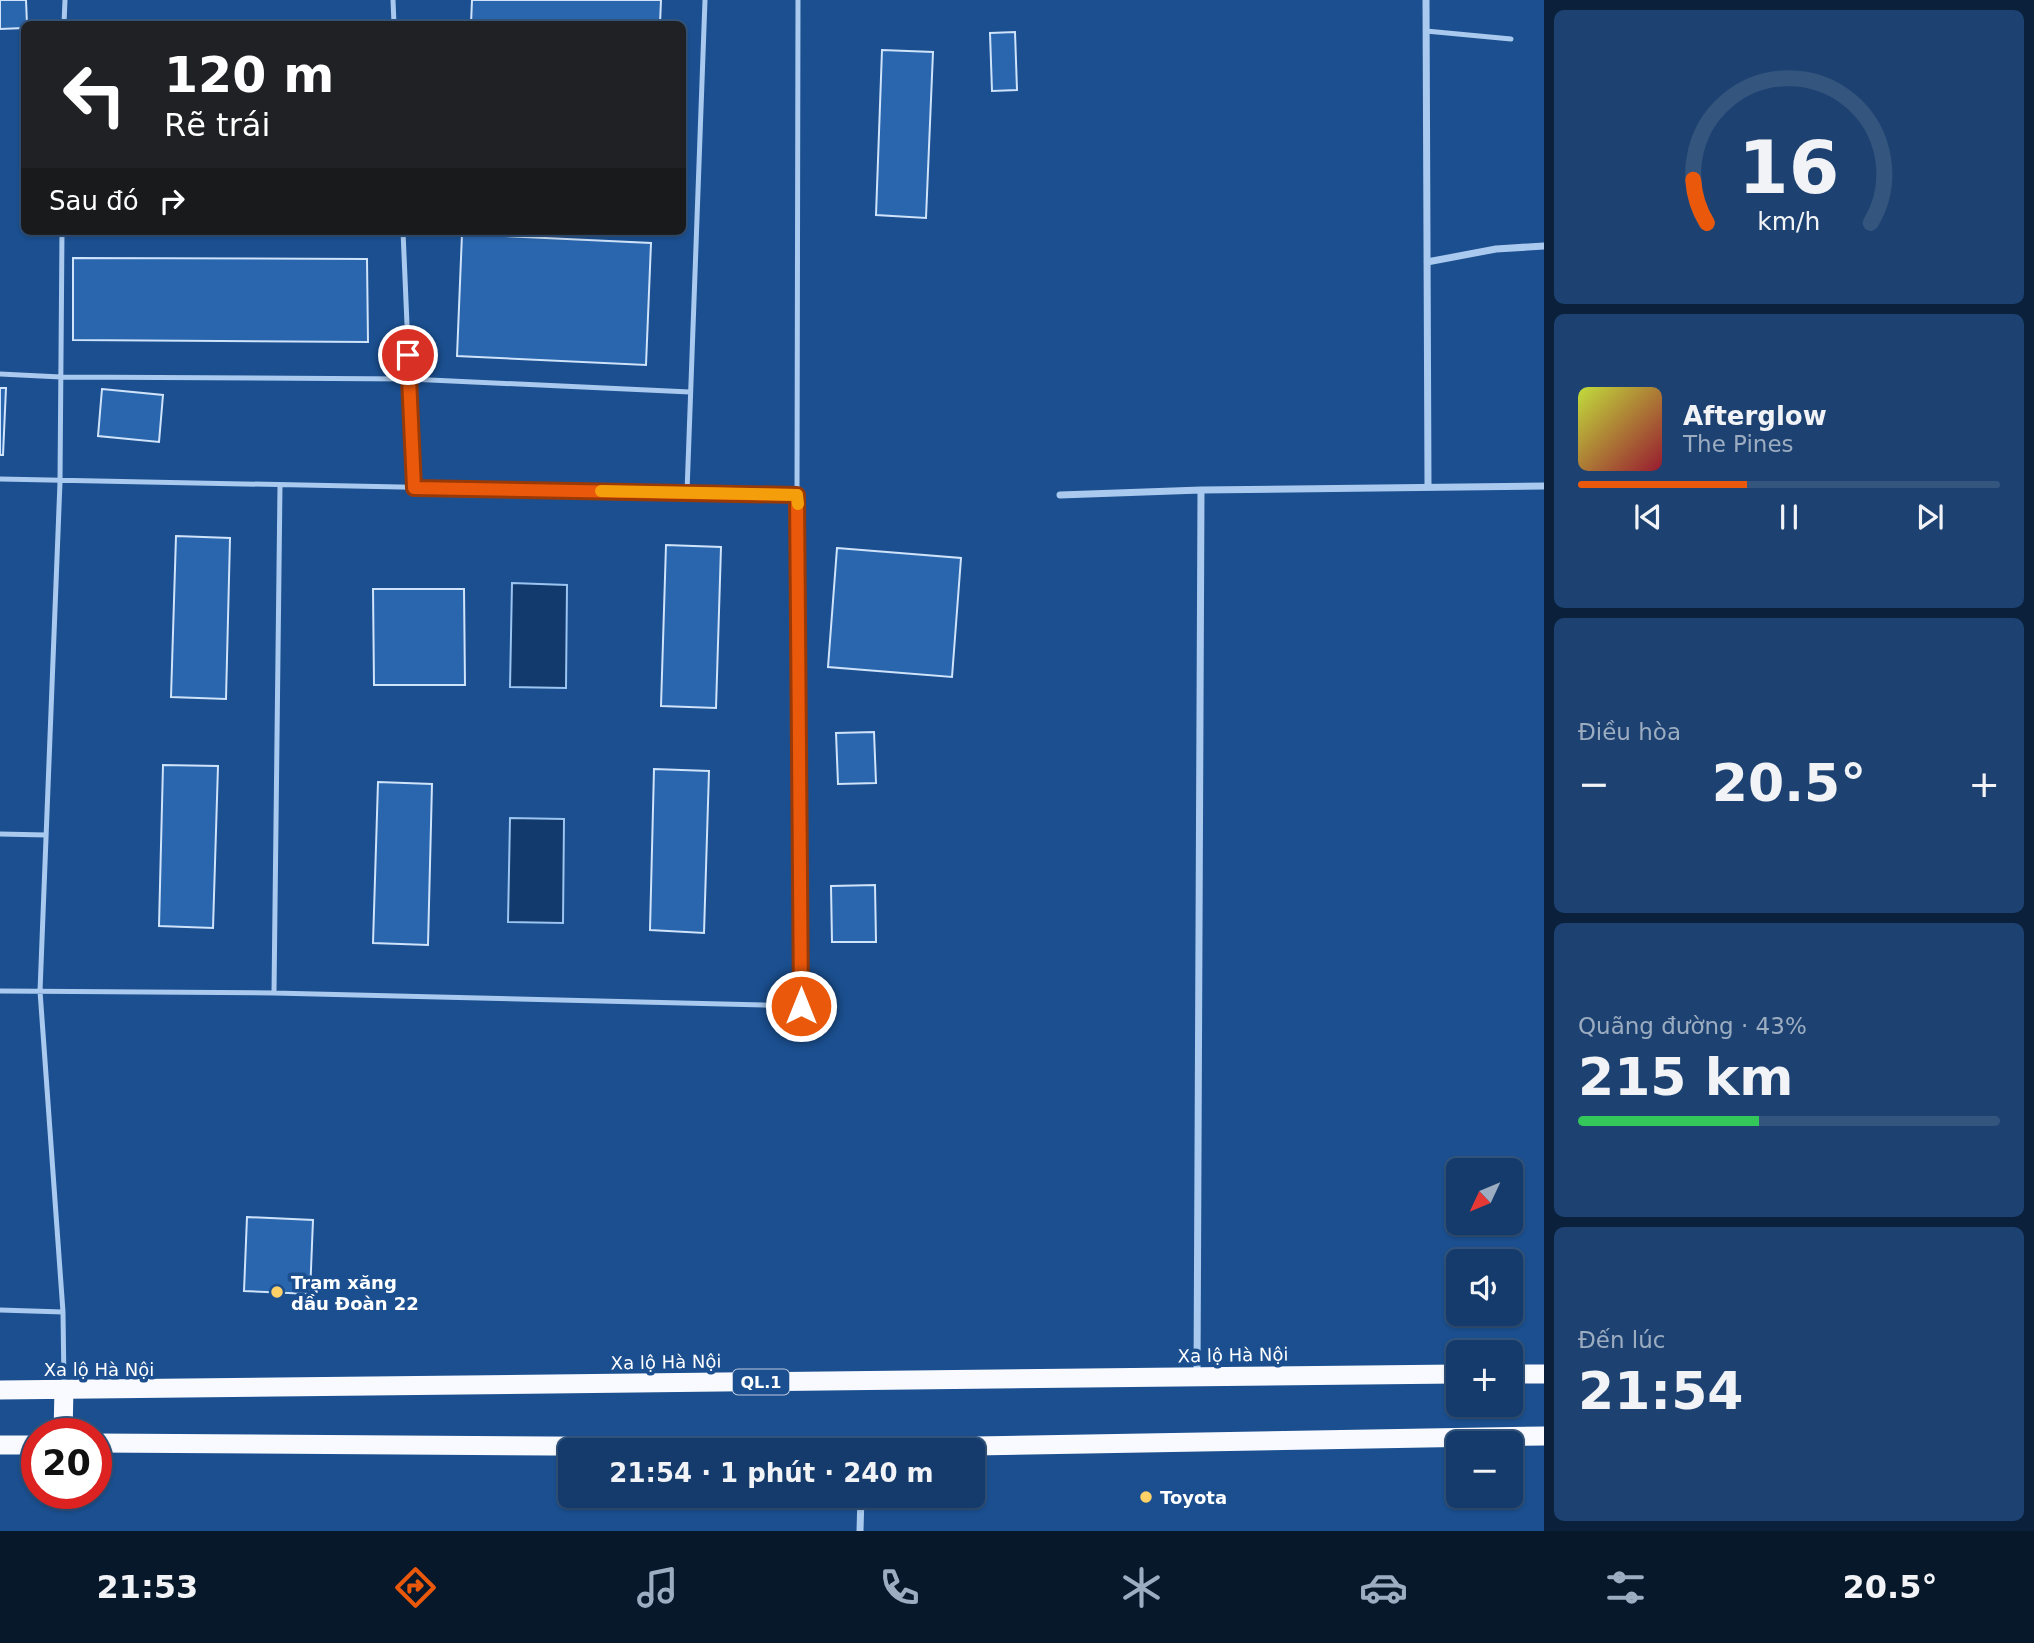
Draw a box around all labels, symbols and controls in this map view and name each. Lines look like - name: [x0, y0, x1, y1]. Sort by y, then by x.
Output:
- text: 120 m: [164, 47, 334, 104]
- icon: left: [49, 49, 140, 140]
- text: Rẽ trái: [164, 106, 270, 144]
- text: 16: [1738, 125, 1840, 210]
- icon: right: [153, 182, 191, 220]
- text: Sau đó: [49, 186, 139, 216]
- text: km/h: [1757, 207, 1821, 236]
- pin: [378, 325, 438, 385]
- icon: arrive: [389, 336, 427, 374]
- text: Afterglow: [1683, 401, 1827, 431]
- text: The Pines: [1683, 431, 1794, 457]
- icon: previous: [1629, 498, 1667, 536]
- icon: pause: [1770, 498, 1808, 536]
- icon: next: [1911, 498, 1949, 536]
- text: Điều hòa: [1578, 719, 1681, 745]
- text: 20.5°: [1712, 753, 1866, 813]
- text: −: [1578, 762, 1610, 806]
- text: +: [1968, 762, 2000, 806]
- position arrow: [764, 969, 838, 1043]
- text: Quãng đường · 43%: [1578, 1013, 1807, 1039]
- text: 215 km: [1578, 1047, 1793, 1107]
- north arrow: [1446, 1158, 1522, 1236]
- map controls: [1446, 1158, 1523, 1508]
- button: sound: [1446, 1249, 1523, 1326]
- place label: Trạm xăng dầu Đoàn 22: [291, 1272, 419, 1314]
- marker: Trạm xăng dầu Đoàn 22: [269, 1284, 285, 1300]
- text: Đến lúc: [1578, 1327, 1665, 1353]
- button: +: [1446, 1340, 1523, 1417]
- street label: Xa lộ Hà Nội: [1178, 1344, 1288, 1366]
- street label: Xa lộ Hà Nội: [611, 1351, 721, 1373]
- street label: Xa lộ Hà Nội: [44, 1359, 154, 1380]
- text: 21:54: [1578, 1361, 1744, 1421]
- road number: QL.1: [733, 1370, 789, 1394]
- speed limit sign: 20: [21, 1418, 112, 1509]
- button: −: [1446, 1431, 1523, 1508]
- text: 21:54 · 1 phút · 240 m: [609, 1458, 934, 1488]
- place label: Toyota: [1160, 1487, 1227, 1508]
- marker: Toyota: [1138, 1489, 1154, 1505]
- icon: directions: [391, 1563, 440, 1612]
- icon: music: [633, 1563, 682, 1612]
- icon: phone: [875, 1563, 924, 1612]
- icon: climate: [1117, 1563, 1166, 1612]
- icon: car: [1359, 1563, 1408, 1612]
- icon: filters: [1601, 1563, 1650, 1612]
- text: 21:53: [96, 1568, 198, 1606]
- text: 20.5°: [1843, 1568, 1937, 1606]

